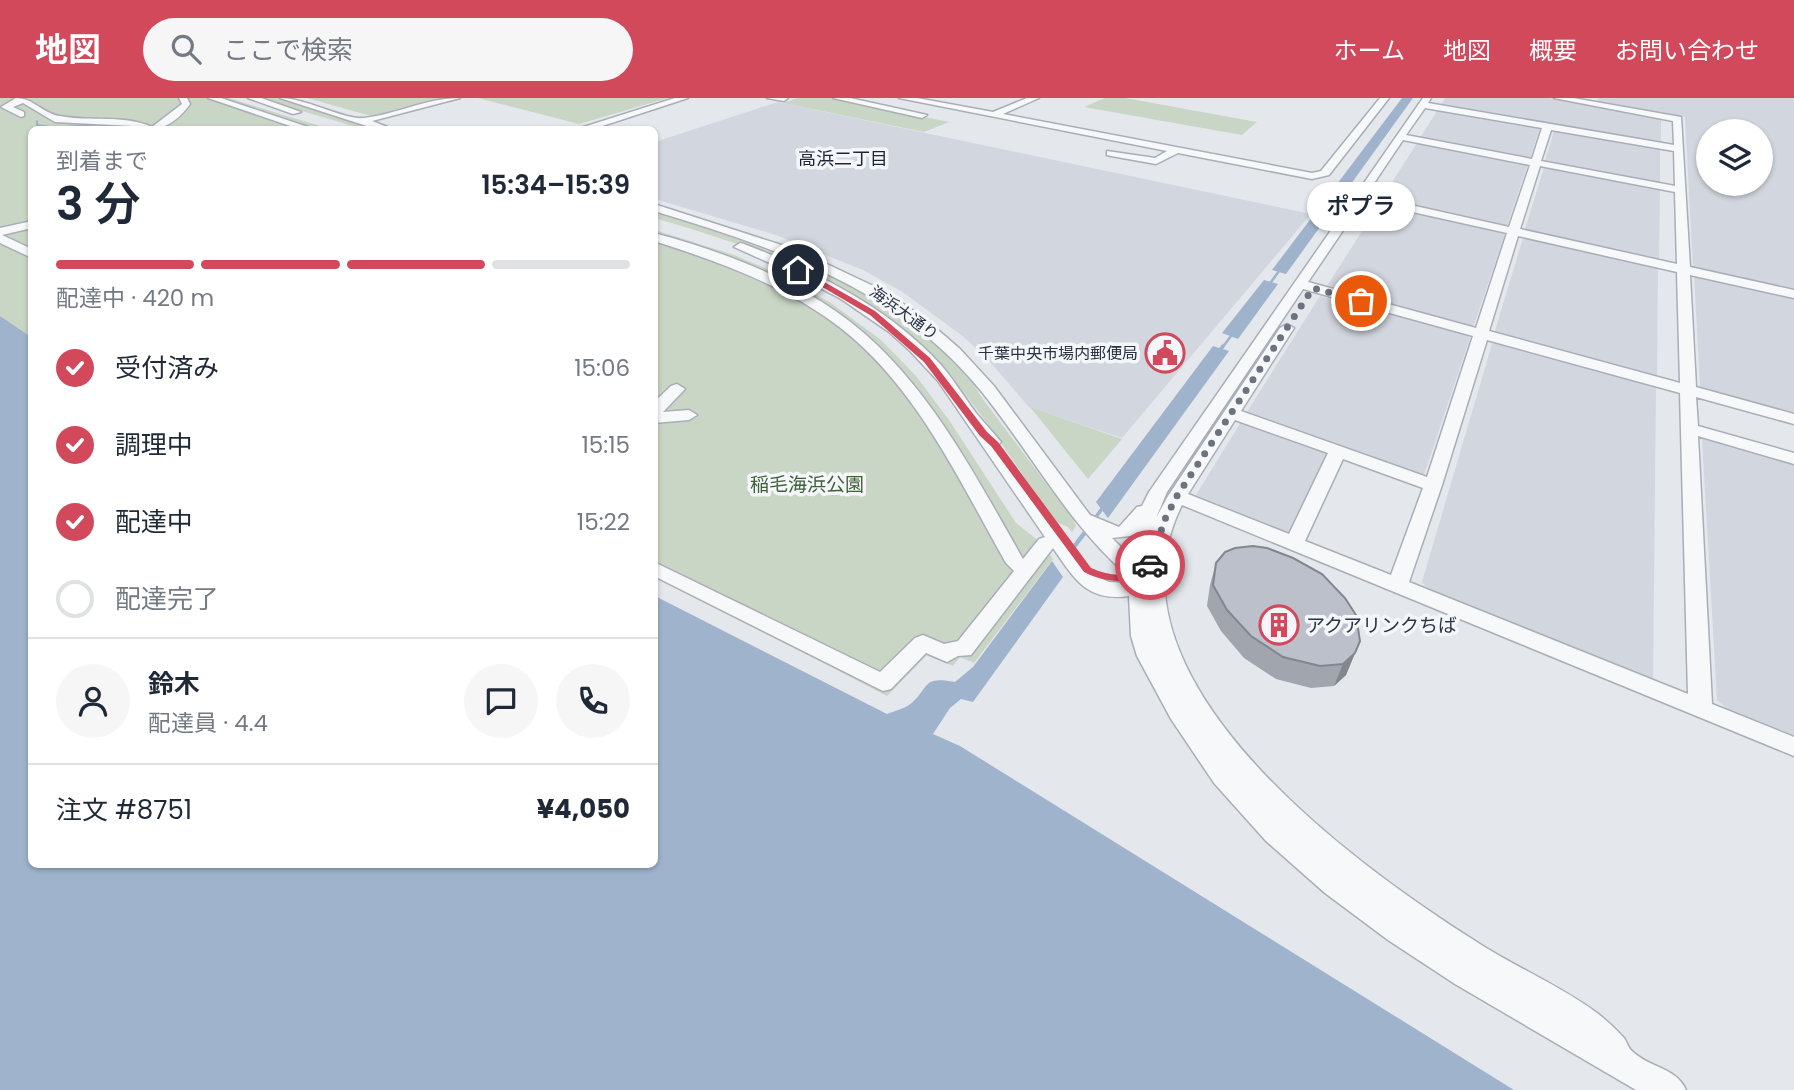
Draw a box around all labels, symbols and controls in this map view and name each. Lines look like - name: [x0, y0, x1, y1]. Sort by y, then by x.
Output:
- search box: [143, 18, 633, 81]
- text: 地図: [35, 26, 101, 73]
- icon: search: [167, 30, 205, 68]
- text: ここで検索: [223, 32, 353, 68]
- text: ホーム: [1334, 34, 1405, 67]
- text: 地図: [1443, 34, 1491, 67]
- text: 概要: [1529, 34, 1577, 67]
- text: お問い合わせ: [1615, 34, 1759, 67]
- map controls: [1696, 119, 1773, 196]
- button: layers: [1696, 119, 1773, 196]
- text: 到着まで: [56, 145, 148, 177]
- district label: 高浜二丁目: [798, 146, 888, 171]
- text: 15:34–15:39: [481, 167, 630, 203]
- text: 3 分: [56, 172, 141, 236]
- callout: ポプラ: [1307, 182, 1415, 231]
- text: ポプラ: [1327, 190, 1396, 222]
- pin: [768, 240, 828, 300]
- icon: home: [779, 251, 817, 289]
- pin: [1331, 271, 1391, 331]
- street label: 海浜大通り: [865, 280, 943, 346]
- text: 配達中 · 420 m: [56, 282, 214, 314]
- icon: bag: [1342, 282, 1380, 320]
- public building icon: 千葉中央市場内郵便局: [1144, 332, 1186, 374]
- place label: 千葉中央市場内郵便局: [978, 342, 1138, 365]
- icon: check: [56, 349, 94, 387]
- text: 受付済み: [115, 350, 219, 386]
- text: 15:06: [574, 352, 630, 384]
- icon: check: [56, 426, 94, 464]
- text: 調理中: [115, 427, 193, 463]
- text: 15:15: [581, 429, 630, 461]
- park label: 稲毛海浜公園: [750, 471, 864, 498]
- icon: check: [56, 503, 94, 541]
- text: 配達中: [115, 504, 193, 540]
- text: 15:22: [577, 506, 630, 538]
- courier: [1115, 530, 1185, 600]
- icon: car: [1131, 546, 1169, 584]
- text: 配達完了: [115, 581, 219, 617]
- building icon: アクアリンクちば: [1258, 604, 1300, 646]
- place label: アクアリンクちば: [1306, 612, 1457, 639]
- button: person: [56, 664, 130, 738]
- button: chat: [464, 664, 538, 738]
- button: phone: [556, 664, 630, 738]
- text: 鈴木: [148, 666, 200, 702]
- text: 配達員 · 4.4: [148, 707, 268, 739]
- text: ¥4,050: [537, 791, 630, 827]
- text: 注文 #8751: [56, 792, 192, 828]

